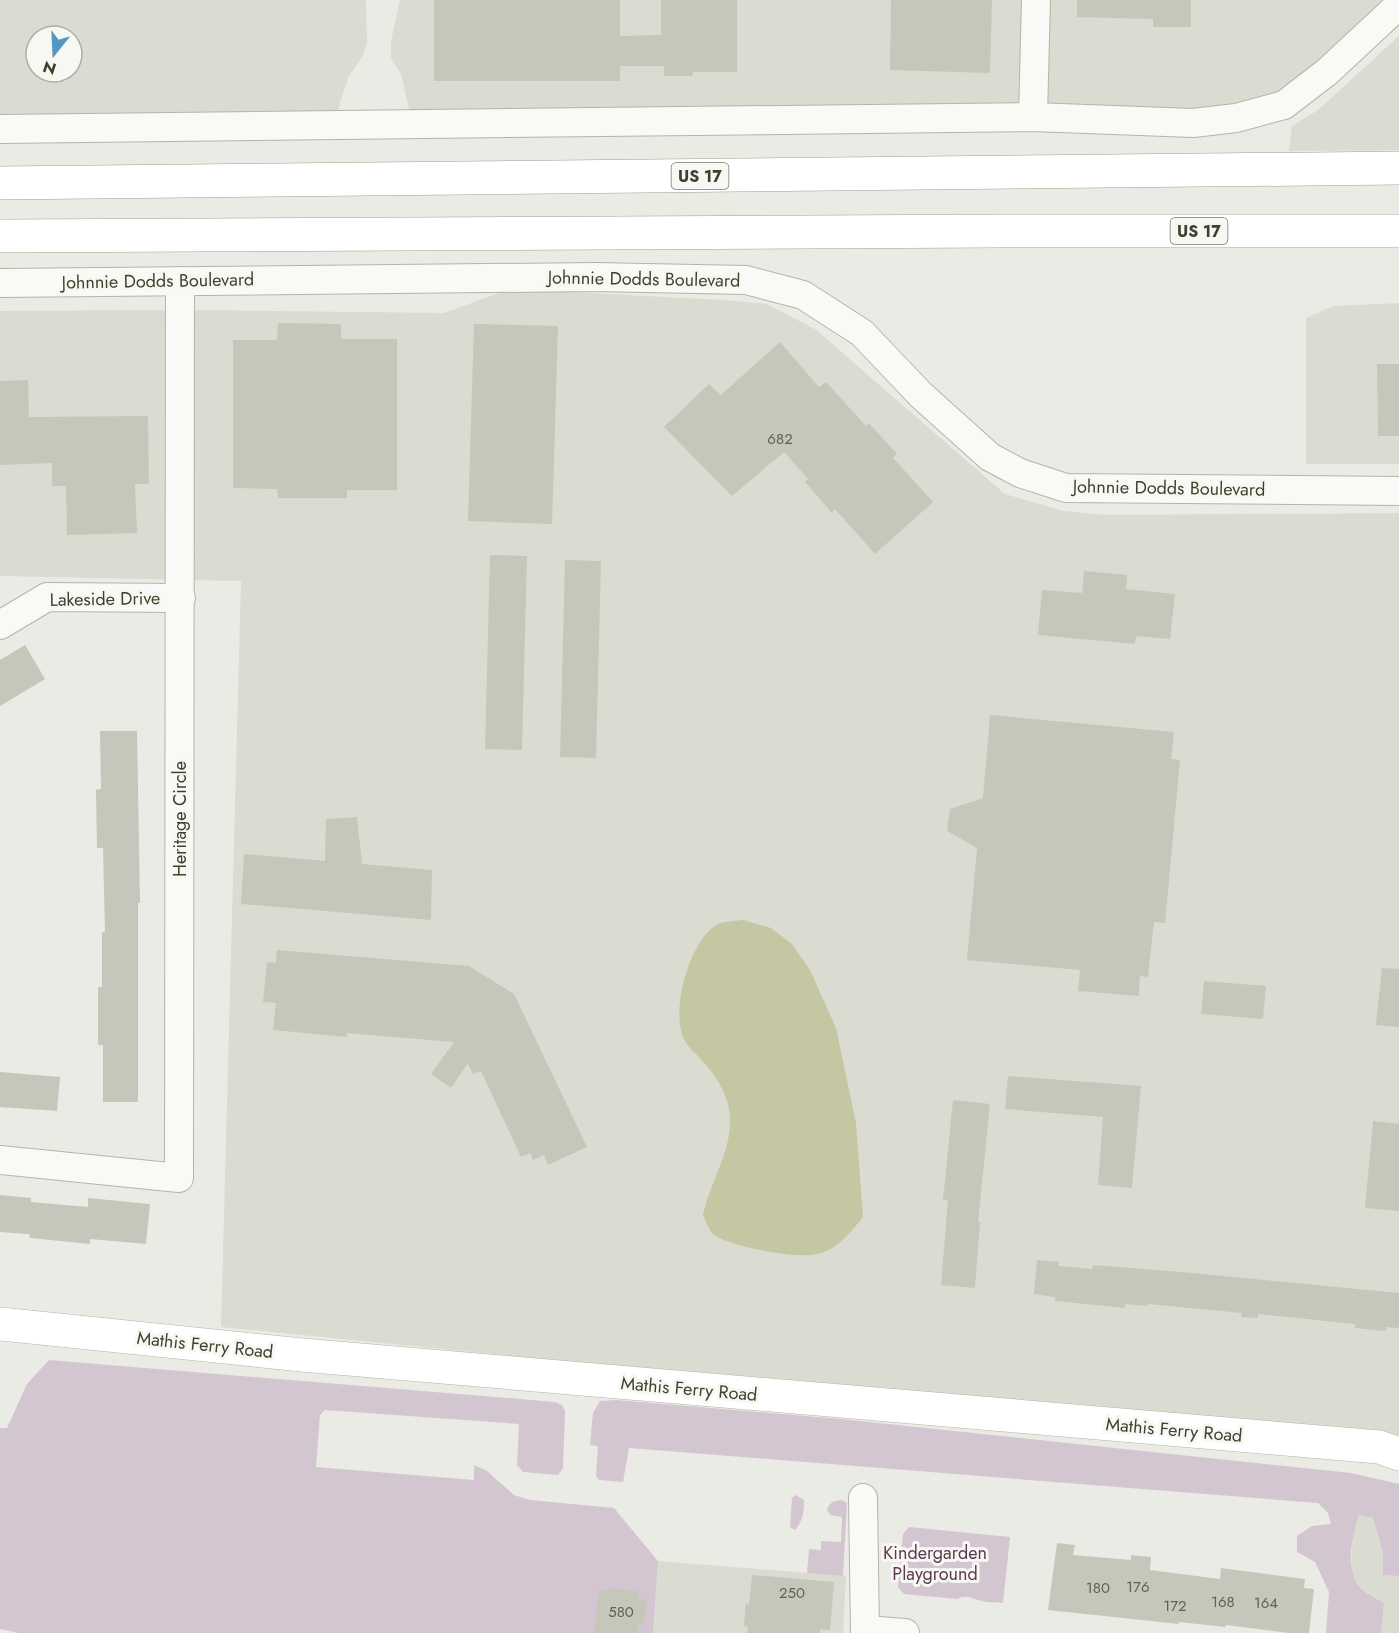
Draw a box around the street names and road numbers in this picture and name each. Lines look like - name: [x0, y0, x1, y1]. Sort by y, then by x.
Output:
- road number: US 17: [672, 163, 728, 189]
- road number: US 17: [1170, 218, 1228, 244]
- street label: Johnnie Dodds Boulevard: [545, 264, 741, 294]
- street label: Johnnie Dodds Boulevard: [59, 266, 255, 296]
- street label: Johnnie Dodds Boulevard: [1070, 473, 1266, 503]
- street label: Lakeside Drive: [50, 585, 160, 613]
- street label: Heritage Circle: [167, 761, 193, 877]
- street label: Mathis Ferry Road: [135, 1325, 275, 1365]
- street label: Mathis Ferry Road: [620, 1370, 758, 1408]
- street label: Mathis Ferry Road: [1105, 1411, 1243, 1449]

